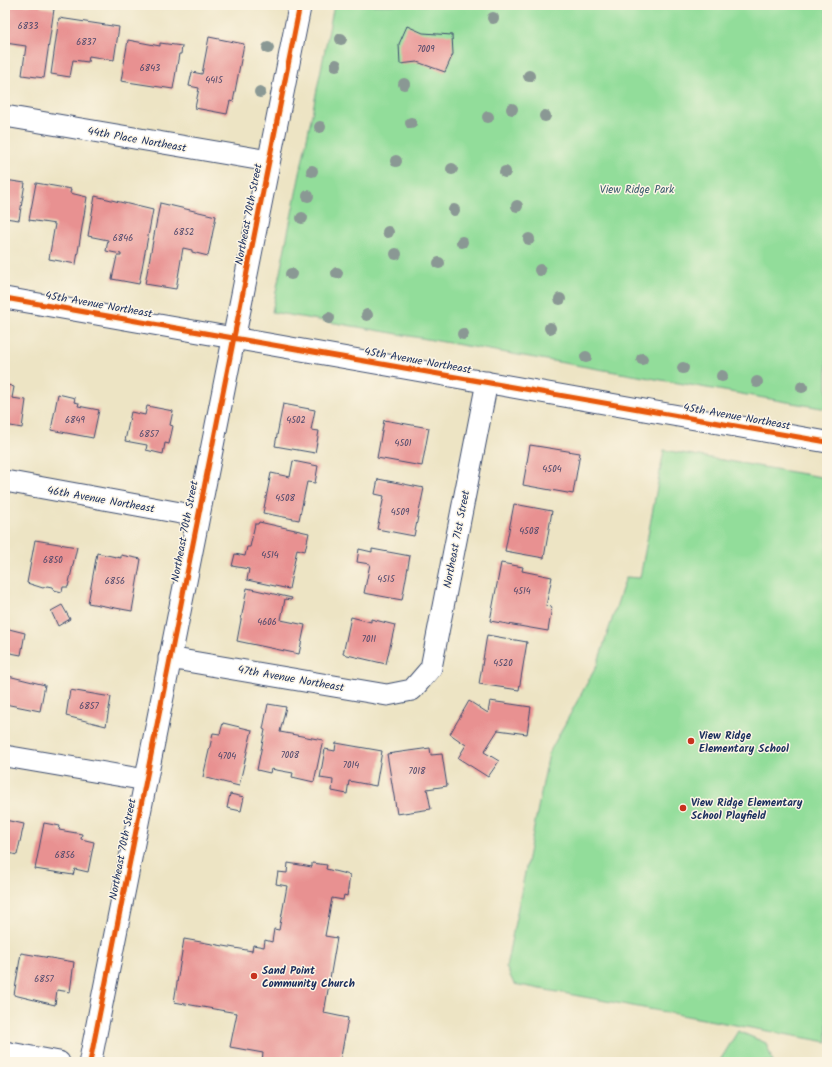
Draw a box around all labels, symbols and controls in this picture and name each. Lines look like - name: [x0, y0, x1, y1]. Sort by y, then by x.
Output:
- house number: 6833: [18, 19, 38, 34]
- house number: 6837: [76, 35, 97, 50]
- house number: 7009: [417, 42, 435, 57]
- house number: 6843: [140, 61, 160, 76]
- house number: 4415: [205, 73, 224, 88]
- street label: 44th Place Northeast: [86, 122, 188, 158]
- street label: Northeast 70th Street: [230, 161, 268, 266]
- park label: View Ridge Park: [600, 181, 675, 199]
- house number: 6852: [174, 225, 194, 240]
- house number: 6846: [113, 231, 133, 246]
- street label: 45th Avenue Northeast: [44, 287, 155, 323]
- street label: 45th Avenue Northeast: [363, 343, 474, 379]
- street label: 45th Avenue Northeast: [682, 399, 793, 435]
- house number: 6849: [65, 413, 85, 428]
- house number: 4502: [286, 413, 306, 428]
- house number: 6857: [139, 427, 160, 442]
- house number: 4501: [394, 436, 412, 451]
- house number: 4504: [542, 462, 562, 477]
- street label: Northeast 70th Street: [166, 478, 204, 583]
- street label: 46th Avenue Northeast: [46, 482, 157, 518]
- street label: Northeast 71st Street: [439, 488, 475, 590]
- house number: 4508: [275, 491, 295, 506]
- house number: 4509: [391, 505, 410, 520]
- house number: 4508: [519, 524, 539, 539]
- house number: 4514: [261, 548, 279, 563]
- house number: 6850: [43, 553, 63, 568]
- house number: 4515: [377, 572, 396, 587]
- house number: 6856: [105, 574, 125, 589]
- house number: 4514: [513, 584, 531, 599]
- house number: 4606: [257, 615, 277, 630]
- house number: 7011: [362, 632, 376, 647]
- house number: 4520: [493, 656, 513, 671]
- street label: 47th Avenue Northeast: [236, 661, 346, 697]
- house number: 6857: [79, 699, 100, 714]
- place label: View Ridge Elementary School: [699, 727, 789, 758]
- marker: View Ridge Elementary School: [686, 736, 696, 746]
- house number: 7008: [281, 748, 300, 763]
- house number: 4704: [218, 749, 236, 764]
- house number: 7014: [343, 758, 359, 773]
- house number: 7018: [409, 764, 426, 779]
- place label: View Ridge Elementary School Playfield: [691, 794, 803, 825]
- street label: Northeast 70th Street: [104, 796, 142, 901]
- marker: View Ridge Elementary School Playfield: [678, 803, 688, 813]
- house number: 6856: [55, 848, 75, 863]
- place label: Sand Point Community Church: [262, 962, 355, 993]
- marker: Sand Point Community Church: [249, 971, 259, 981]
- house number: 6857: [34, 972, 55, 987]

